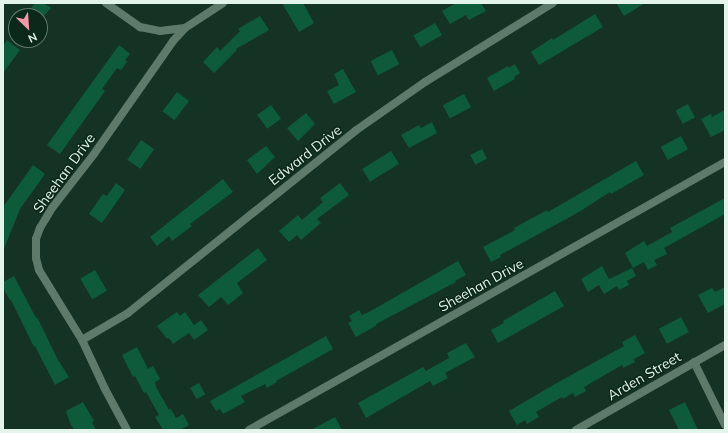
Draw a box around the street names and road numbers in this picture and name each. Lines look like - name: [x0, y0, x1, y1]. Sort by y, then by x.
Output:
- street label: Edward Drive: [265, 121, 345, 189]
- street label: Sheehan Drive: [29, 130, 99, 216]
- street label: Sheehan Drive: [436, 255, 526, 315]
- street label: Arden Street: [604, 348, 684, 404]

